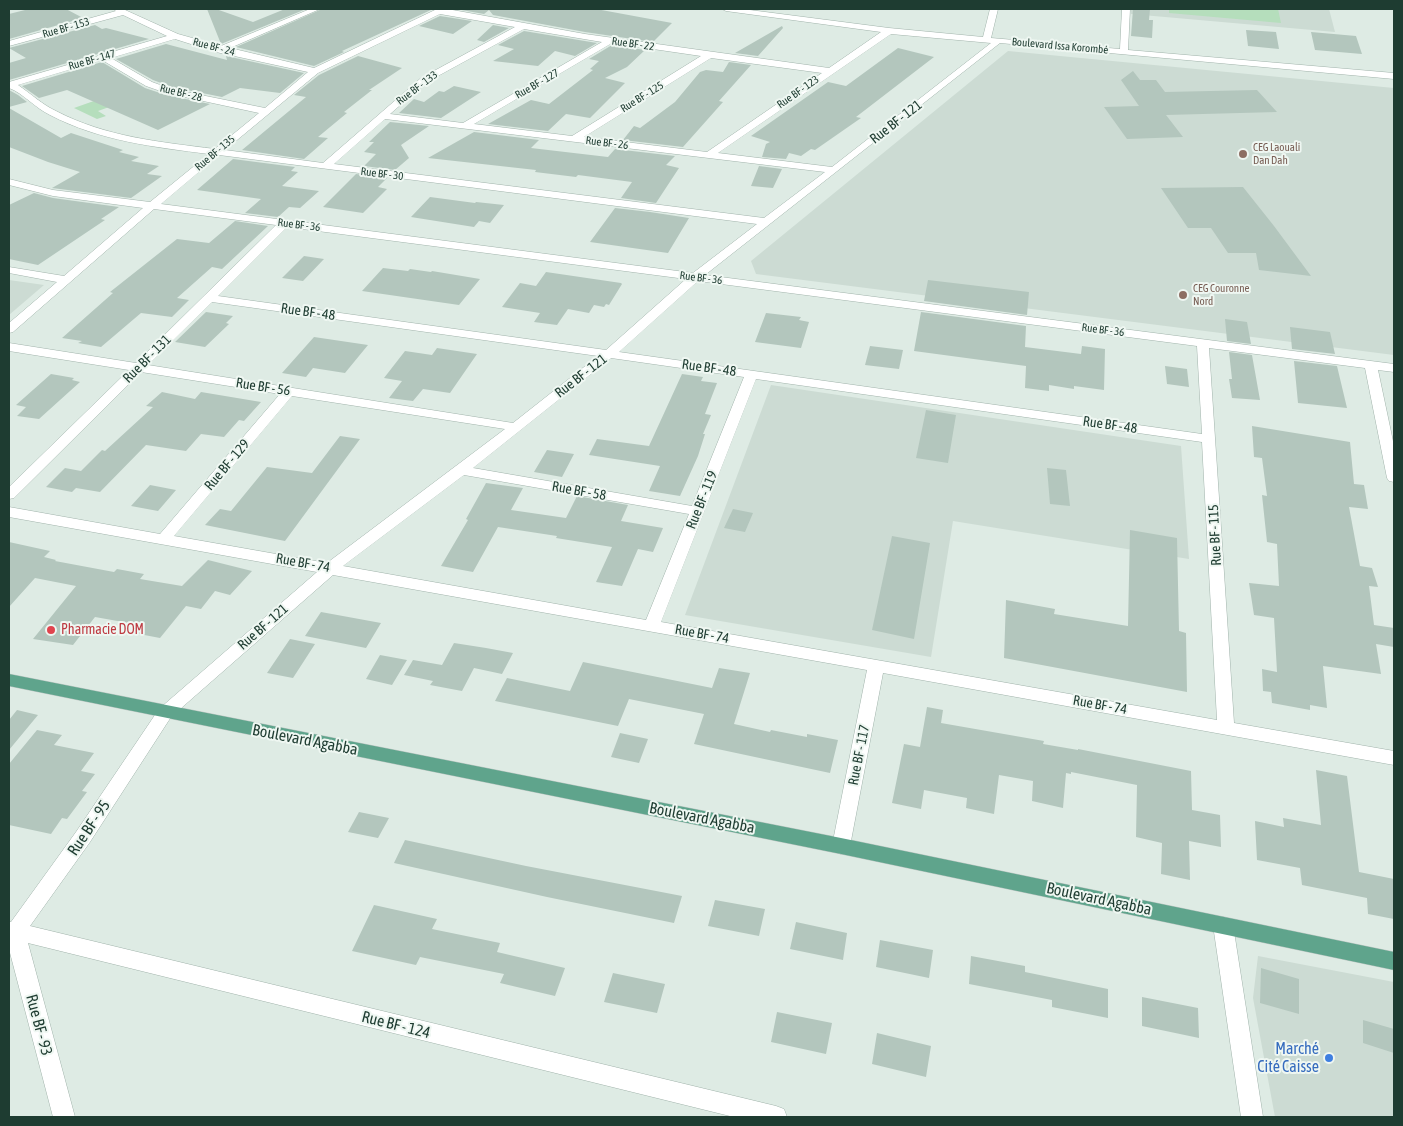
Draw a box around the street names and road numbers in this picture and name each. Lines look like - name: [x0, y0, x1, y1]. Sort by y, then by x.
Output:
- street label: Rue BF - 153: [41, 15, 91, 41]
- street label: Rue BF - 22: [611, 34, 655, 54]
- street label: Rue BF - 24: [191, 35, 237, 59]
- street label: Boulevard Issa Korombé: [1011, 35, 1109, 57]
- street label: Rue BF - 147: [67, 47, 117, 73]
- street label: Rue BF - 127: [513, 66, 561, 102]
- street label: Rue BF - 133: [394, 68, 440, 108]
- street label: Rue BF - 123: [774, 73, 822, 111]
- street label: Rue BF - 125: [618, 79, 666, 115]
- street label: Rue BF - 28: [159, 81, 203, 105]
- street label: Rue BF - 121: [867, 96, 925, 148]
- street label: Rue BF - 135: [192, 132, 238, 174]
- street label: Rue BF - 26: [585, 134, 629, 152]
- street label: Rue BF - 30: [360, 165, 404, 183]
- street label: Rue BF - 36: [277, 216, 321, 234]
- street label: Rue BF - 36: [679, 269, 723, 287]
- street label: Rue BF - 48: [280, 300, 336, 324]
- street label: Rue BF - 36: [1081, 321, 1125, 339]
- street label: Rue BF - 131: [119, 331, 175, 387]
- street label: Rue BF - 121: [552, 350, 610, 402]
- street label: Rue BF - 48: [681, 356, 737, 380]
- street label: Rue BF - 56: [235, 374, 291, 400]
- street label: Rue BF - 48: [1082, 413, 1138, 437]
- street label: Rue BF - 129: [201, 436, 253, 494]
- street label: Rue BF - 119: [683, 468, 721, 532]
- street label: Rue BF - 58: [551, 478, 607, 504]
- street label: Rue BF - 115: [1205, 504, 1225, 566]
- street label: Rue BF - 74: [275, 550, 331, 576]
- street label: Rue BF - 121: [234, 601, 292, 653]
- street label: Rue BF - 74: [674, 621, 730, 647]
- street label: Rue BF - 74: [1072, 692, 1128, 718]
- street label: Boulevard Agabba: [251, 720, 359, 760]
- street label: Rue BF - 117: [845, 723, 873, 787]
- street label: Rue BF - 95: [64, 797, 114, 859]
- street label: Boulevard Agabba: [648, 798, 756, 838]
- street label: Boulevard Agabba: [1045, 879, 1153, 919]
- street label: Rue BF - 93: [22, 992, 56, 1058]
- street label: Rue BF - 124: [360, 1007, 432, 1043]

